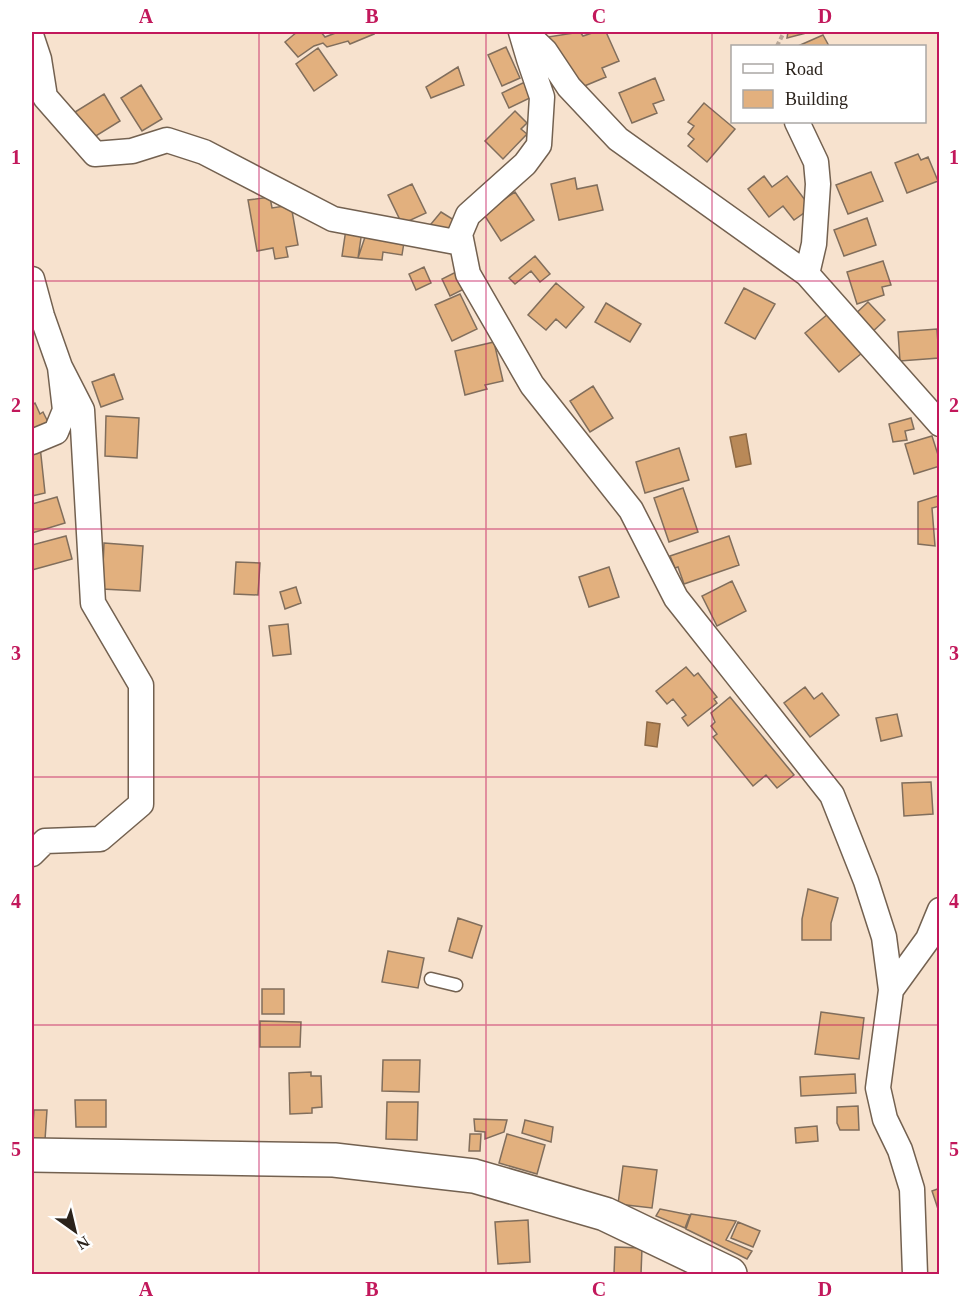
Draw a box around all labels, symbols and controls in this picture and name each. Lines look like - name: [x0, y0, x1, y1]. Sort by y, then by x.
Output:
- text: A: [139, 5, 154, 27]
- text: B: [365, 5, 379, 27]
- text: C: [592, 5, 606, 27]
- text: D: [818, 5, 832, 27]
- legend: [731, 45, 926, 123]
- text: Road: [785, 59, 823, 79]
- text: Building: [785, 89, 848, 109]
- text: 1: [11, 146, 21, 168]
- text: 1: [949, 146, 959, 168]
- text: 2: [11, 394, 21, 416]
- text: 2: [949, 394, 959, 416]
- text: 3: [11, 642, 21, 664]
- text: 3: [949, 642, 959, 664]
- text: 4: [11, 890, 21, 912]
- text: 4: [949, 890, 959, 912]
- text: 5: [11, 1138, 21, 1160]
- text: 5: [949, 1138, 959, 1160]
- north arrow: [45, 1201, 105, 1261]
- text: N: [73, 1233, 93, 1254]
- text: A: [139, 1278, 154, 1300]
- text: B: [365, 1278, 379, 1300]
- text: C: [592, 1278, 606, 1300]
- text: D: [818, 1278, 832, 1300]

